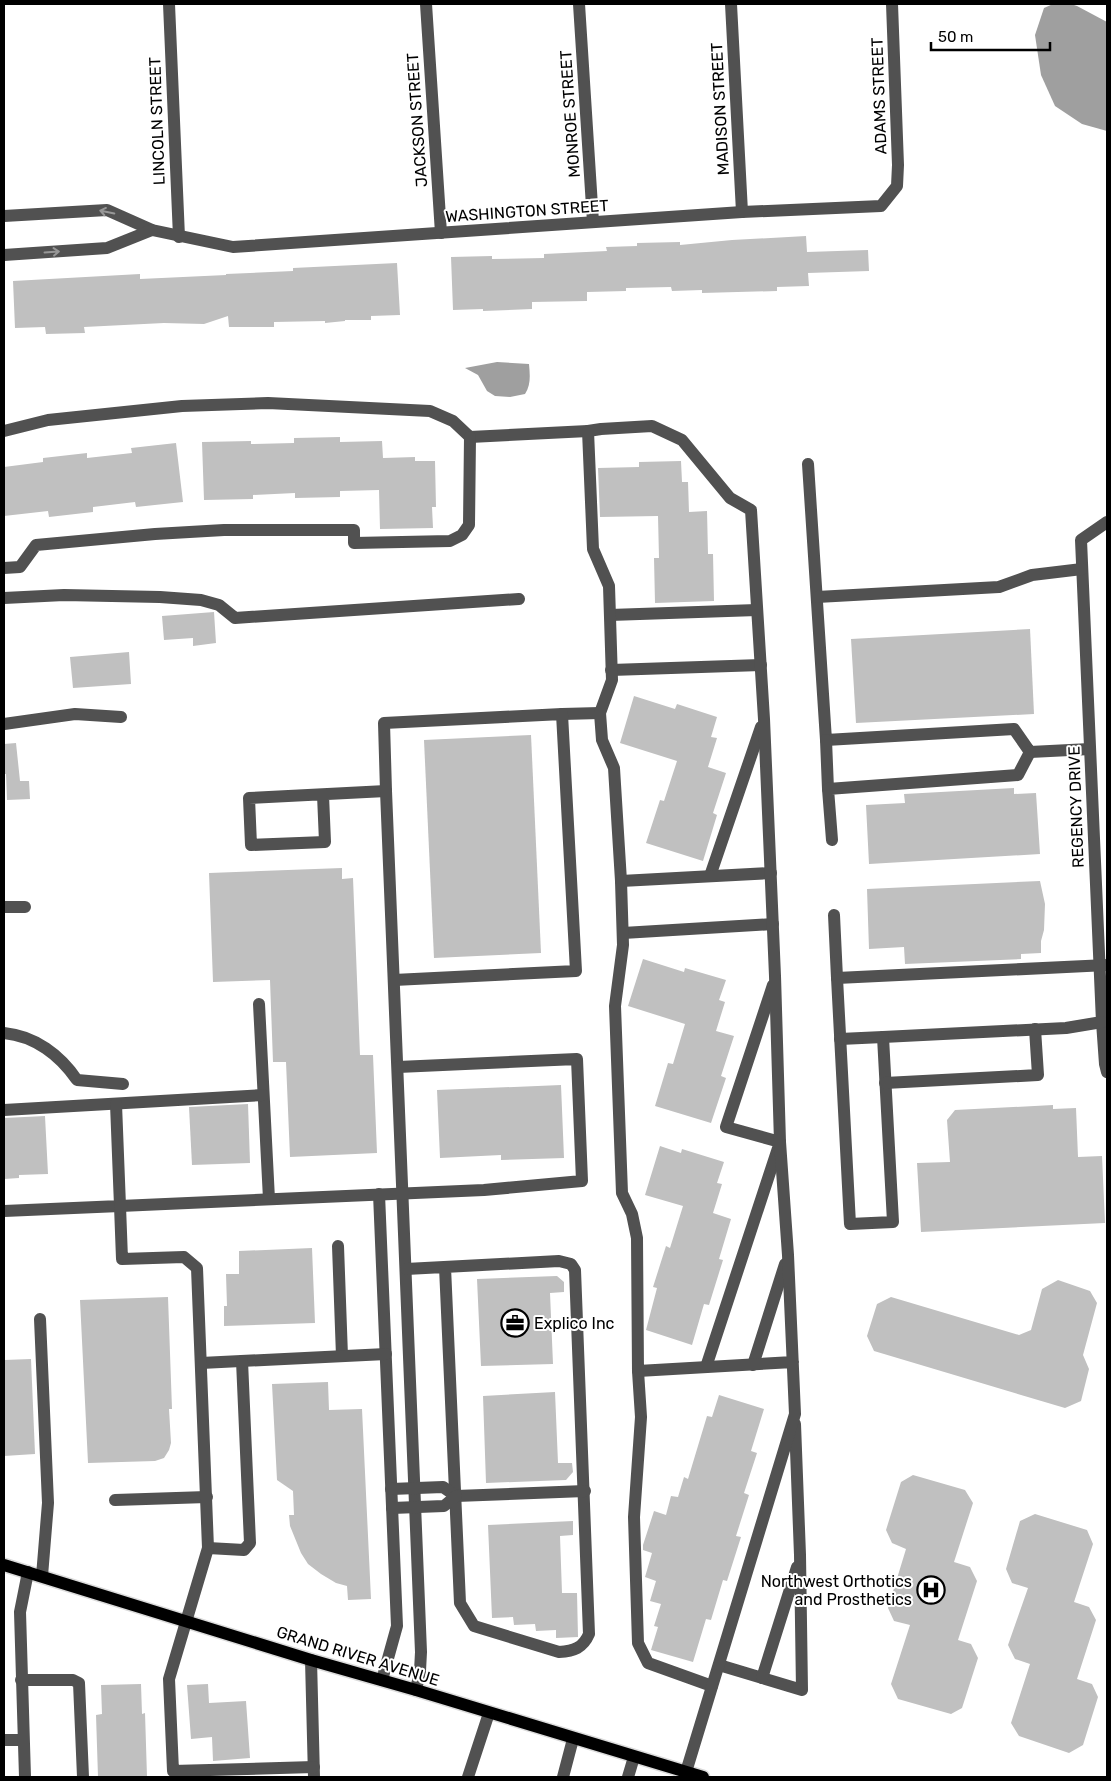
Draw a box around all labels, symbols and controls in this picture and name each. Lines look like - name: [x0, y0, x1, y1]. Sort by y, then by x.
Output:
- scale bar: [931, 20, 1050, 52]
- text: 50 m: [938, 28, 973, 46]
- street label: ADAMS STREET: [867, 37, 891, 155]
- street label: MADISON STREET: [707, 42, 733, 176]
- street label: MONROE STREET: [556, 50, 584, 178]
- street label: JACKSON STREET: [403, 52, 431, 188]
- street label: LINCOLN STREET: [145, 57, 169, 185]
- street label: WASHINGTON STREET: [445, 196, 609, 226]
- one-way arrow: [100, 207, 116, 216]
- one-way arrow: [44, 247, 60, 256]
- street label: REGENCY DRIVE: [1064, 746, 1088, 868]
- office icon: Explico Inc: [500, 1308, 530, 1338]
- place label: Explico Inc: [534, 1314, 615, 1333]
- place label: Northwest Orthotics and Prosthetics: [761, 1572, 912, 1609]
- hospital icon: Northwest Orthotics and Prosthetics: [916, 1575, 946, 1605]
- street label: GRAND RIVER AVENUE: [274, 1622, 442, 1690]

